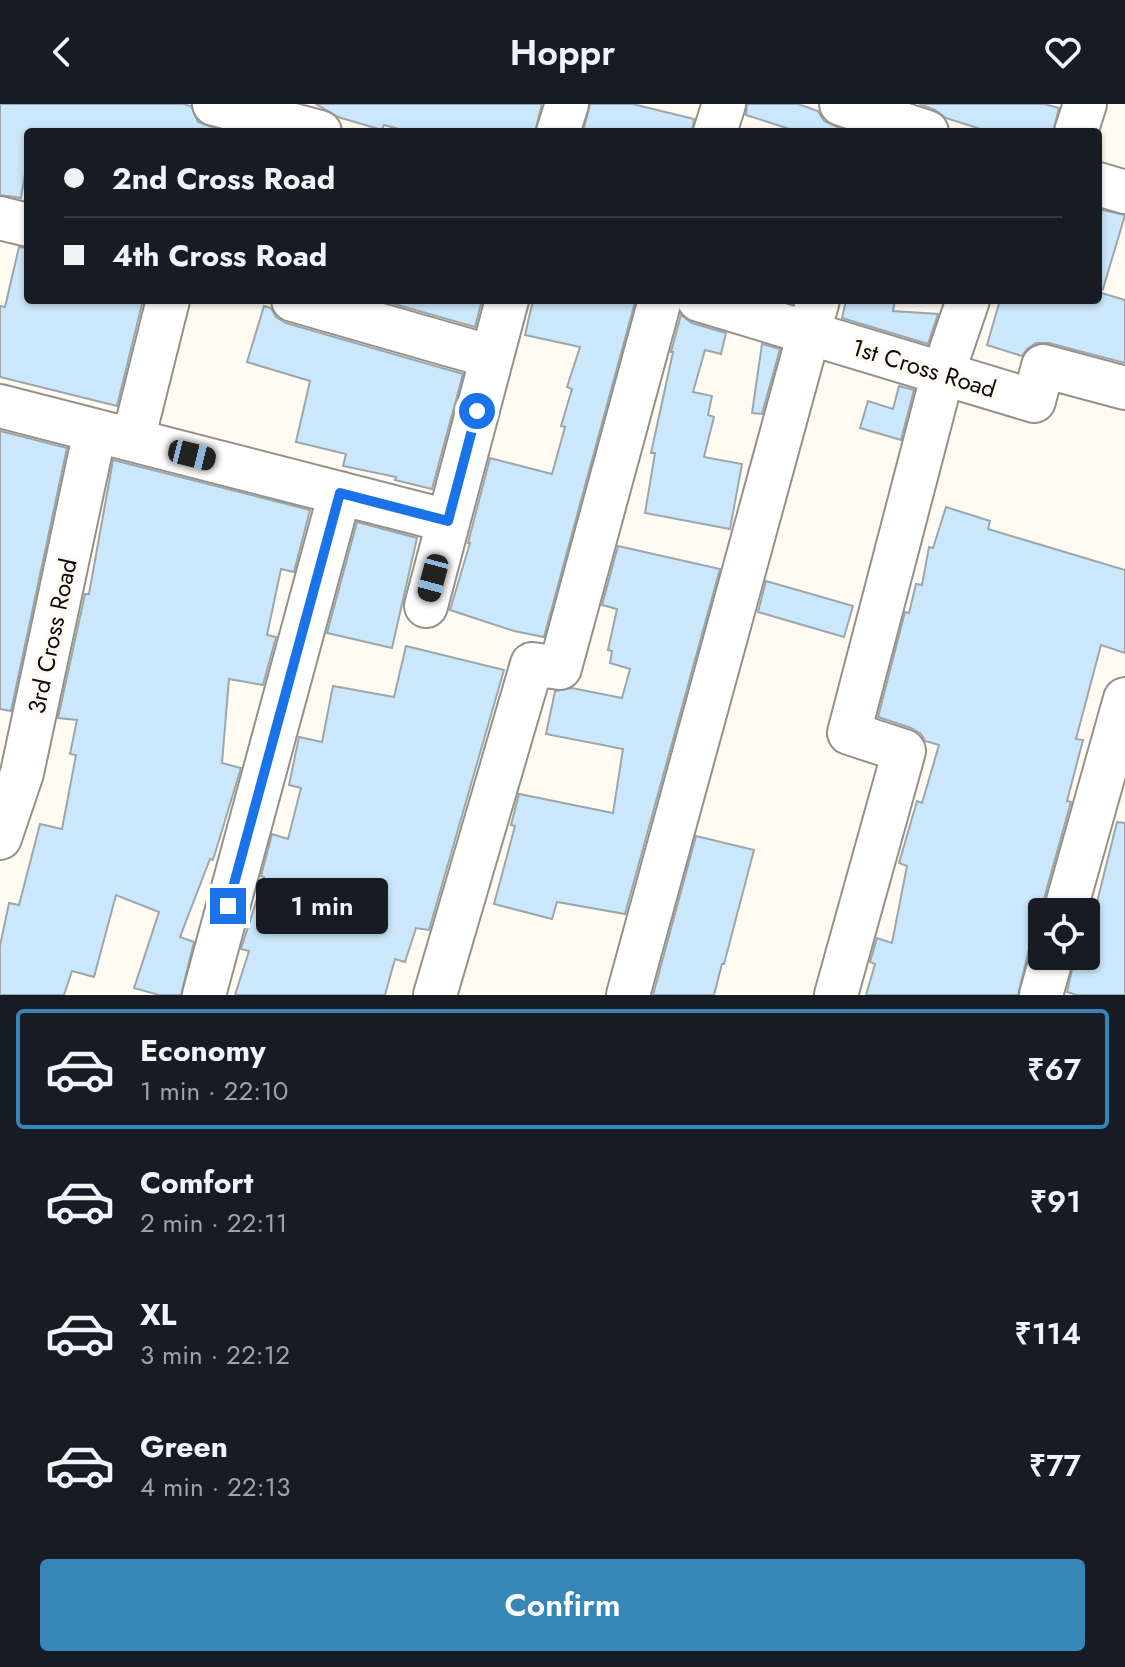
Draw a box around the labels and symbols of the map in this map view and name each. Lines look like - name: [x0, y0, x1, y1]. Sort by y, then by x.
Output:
- street label: 1st Cross Road: [848, 329, 1000, 407]
- route start: [459, 393, 495, 429]
- car: [166, 438, 218, 472]
- car: [415, 552, 451, 604]
- street label: 3rd Cross Road: [18, 555, 86, 717]
- callout: 1 min: [256, 878, 388, 934]
- route end: [210, 888, 246, 924]

